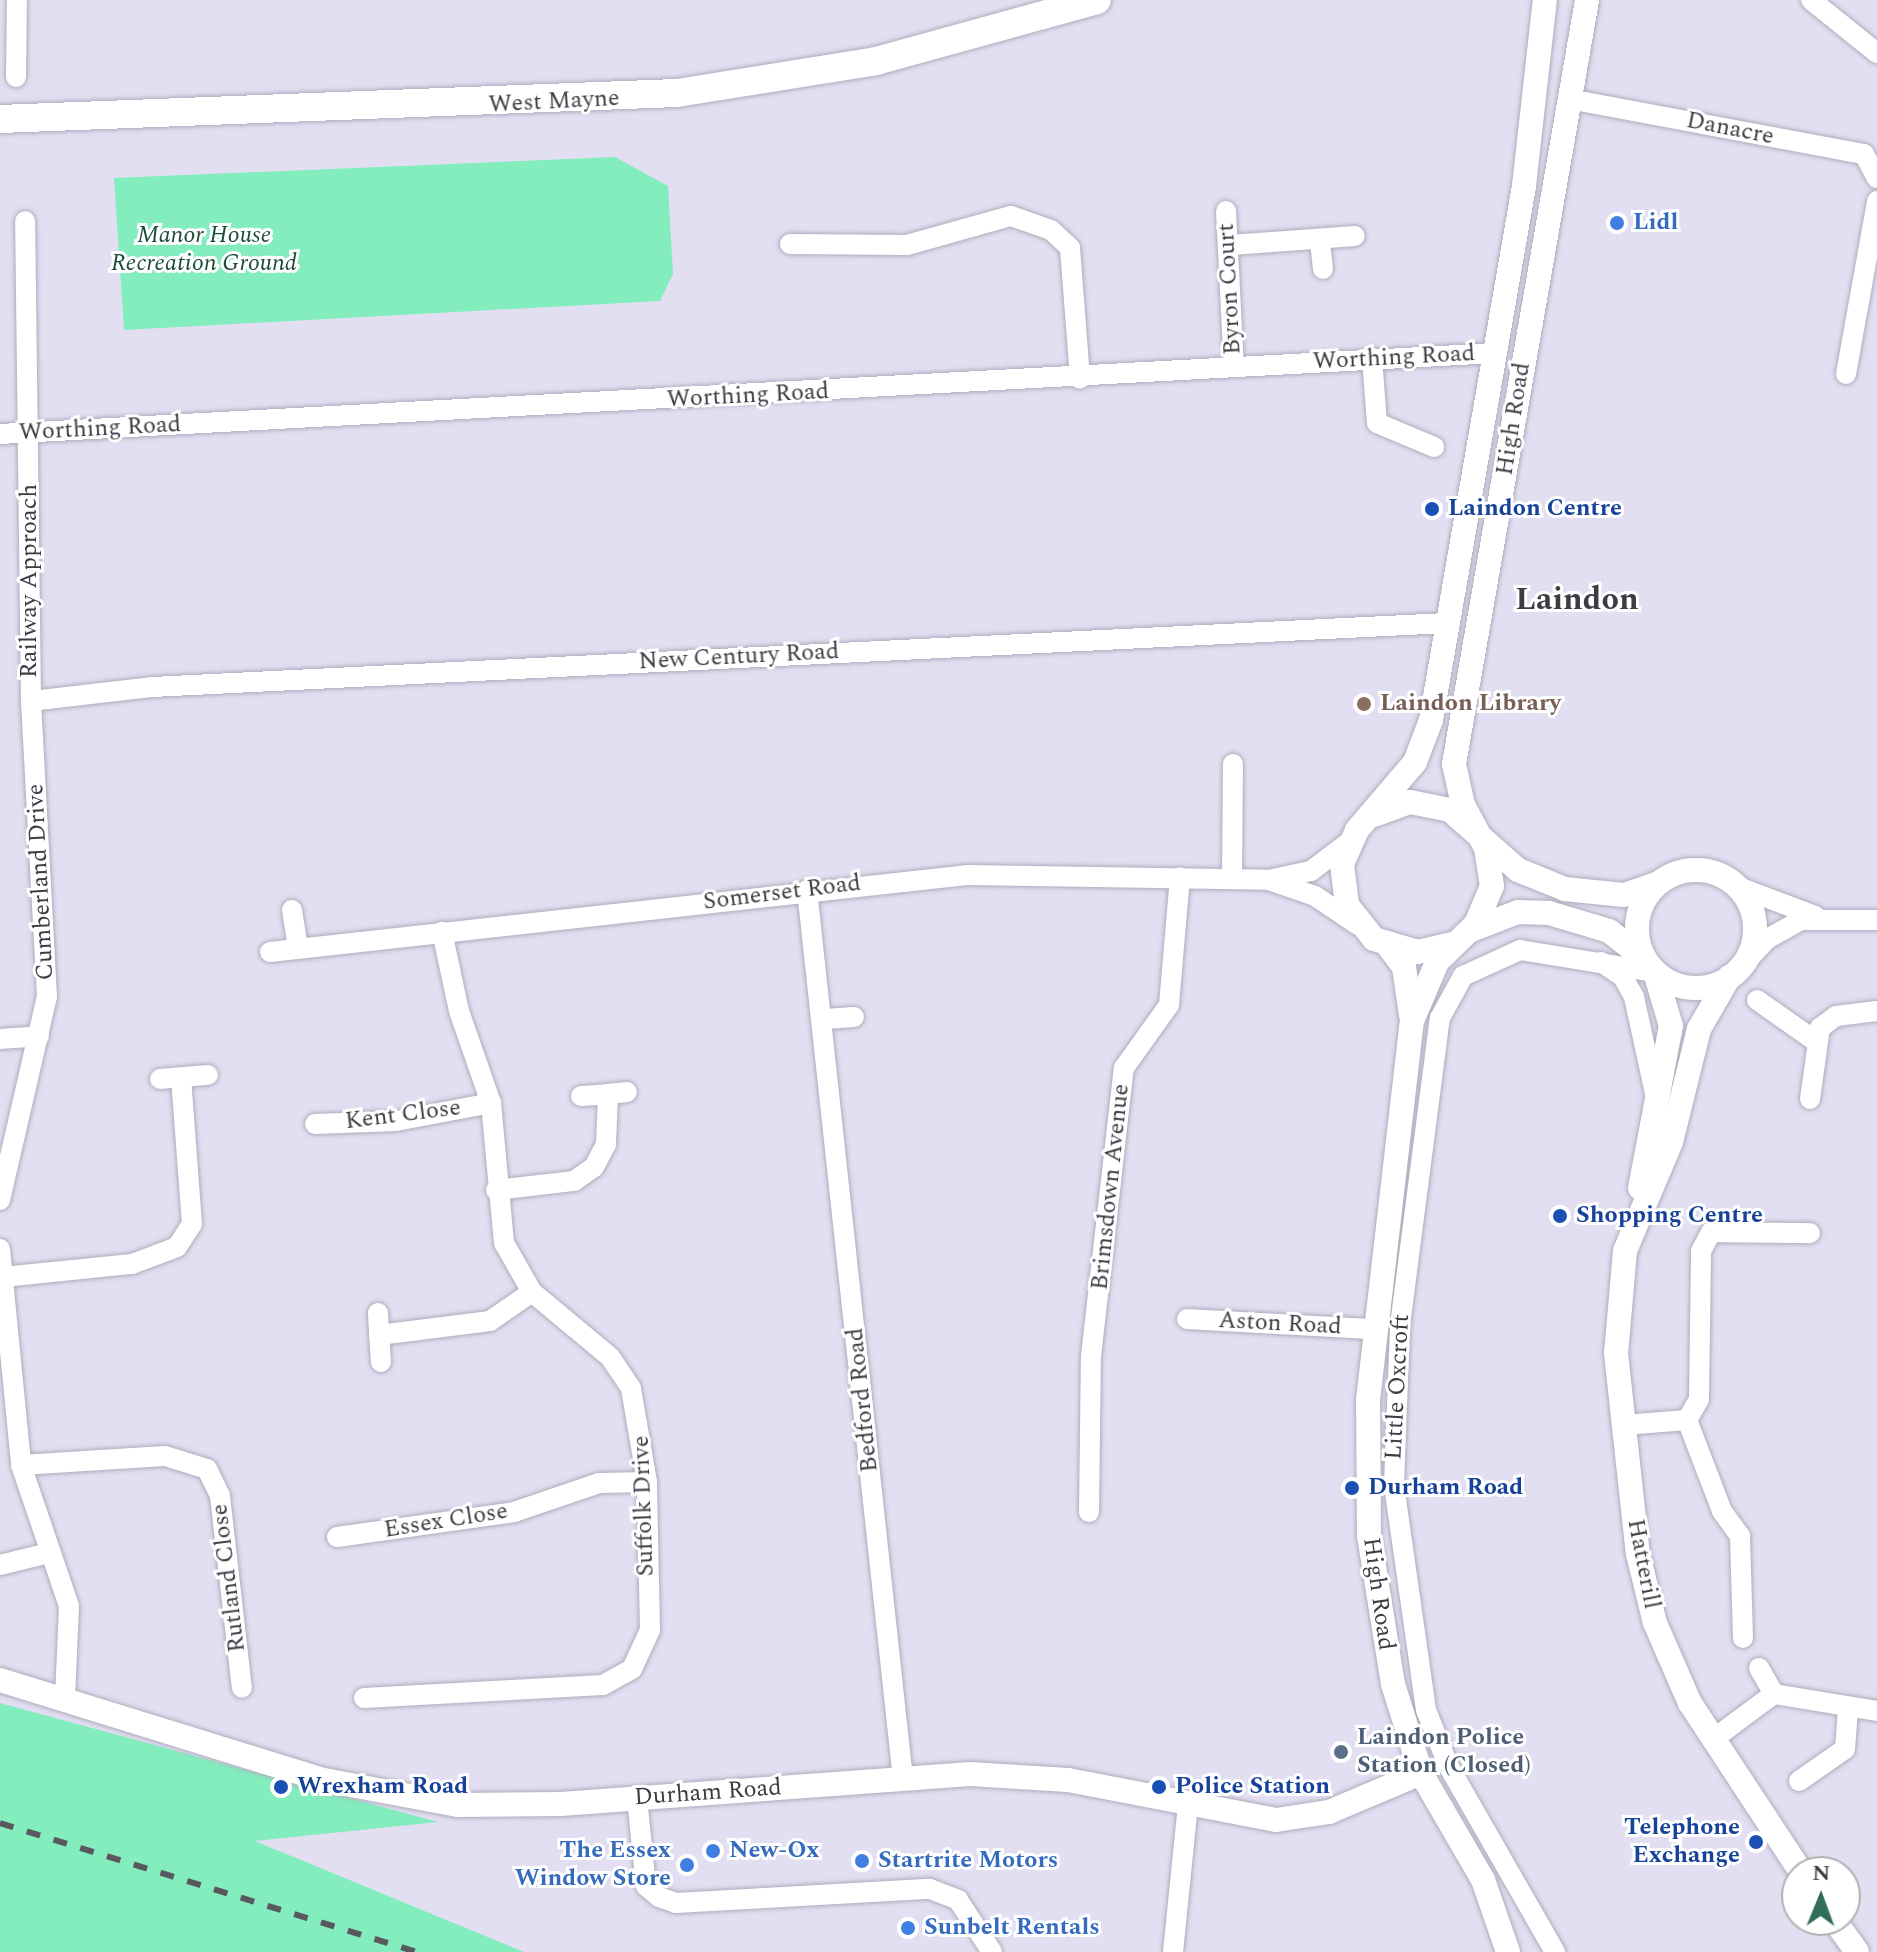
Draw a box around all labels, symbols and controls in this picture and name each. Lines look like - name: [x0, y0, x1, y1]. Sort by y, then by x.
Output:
- street label: West Mayne: [488, 84, 620, 120]
- street label: Danacre: [1684, 106, 1776, 152]
- place label: Lidl: [1633, 209, 1678, 237]
- marker: Lidl: [1608, 214, 1626, 232]
- park label: Manor House Recreation Ground: [111, 222, 297, 278]
- street label: Byron Court: [1212, 223, 1248, 355]
- street label: Worthing Road: [1312, 339, 1476, 377]
- street label: High Road: [1491, 361, 1537, 477]
- street label: Worthing Road: [666, 377, 830, 415]
- street label: Worthing Road: [18, 410, 182, 448]
- street label: Railway Approach: [16, 484, 44, 678]
- place label: Laindon Centre: [1448, 495, 1622, 523]
- marker: Laindon Centre: [1423, 500, 1441, 518]
- district label: Laindon: [1515, 581, 1639, 619]
- street label: New Century Road: [638, 637, 840, 677]
- place label: Laindon Library: [1380, 690, 1561, 718]
- marker: Laindon Library: [1355, 695, 1373, 713]
- street label: Cumberland Drive: [21, 783, 61, 981]
- street label: Somerset Road: [702, 869, 862, 917]
- street label: Brimsdown Avenue: [1086, 1082, 1136, 1292]
- street label: Kent Close: [344, 1094, 462, 1136]
- place label: Shopping Centre: [1576, 1202, 1763, 1230]
- marker: Shopping Centre: [1551, 1207, 1569, 1225]
- street label: Aston Road: [1218, 1306, 1342, 1342]
- street label: Little Oxcroft: [1380, 1313, 1416, 1461]
- street label: Bedford Road: [841, 1326, 885, 1474]
- street label: Suffolk Drive: [627, 1435, 661, 1577]
- place label: Durham Road: [1368, 1474, 1523, 1502]
- marker: Durham Road: [1343, 1479, 1361, 1497]
- street label: Essex Close: [382, 1497, 510, 1545]
- street label: Rutland Close: [206, 1502, 252, 1654]
- street label: Hatterill: [1620, 1517, 1666, 1611]
- street label: High Road: [1356, 1536, 1400, 1652]
- place label: Laindon Police Station (Closed): [1357, 1724, 1531, 1780]
- marker: Laindon Police Station (Closed): [1332, 1743, 1350, 1761]
- place label: Wrexham Road: [297, 1773, 468, 1801]
- street label: Durham Road: [633, 1773, 783, 1813]
- place label: Police Station: [1175, 1773, 1330, 1801]
- marker: Wrexham Road: [272, 1778, 290, 1796]
- marker: Police Station: [1150, 1778, 1168, 1796]
- place label: Telephone Exchange: [1624, 1814, 1740, 1870]
- marker: Telephone Exchange: [1747, 1833, 1765, 1851]
- place label: The Essex Window Store: [515, 1837, 671, 1893]
- place label: New-Ox: [729, 1837, 820, 1865]
- marker: New-Ox: [704, 1842, 722, 1860]
- place label: Startrite Motors: [878, 1847, 1058, 1875]
- marker: Startrite Motors: [853, 1852, 871, 1870]
- marker: The Essex Window Store: [678, 1856, 696, 1874]
- north arrow: [1781, 1856, 1861, 1936]
- text: N: [1812, 1857, 1831, 1890]
- place label: Sunbelt Rentals: [924, 1914, 1100, 1942]
- marker: Sunbelt Rentals: [899, 1919, 917, 1937]

